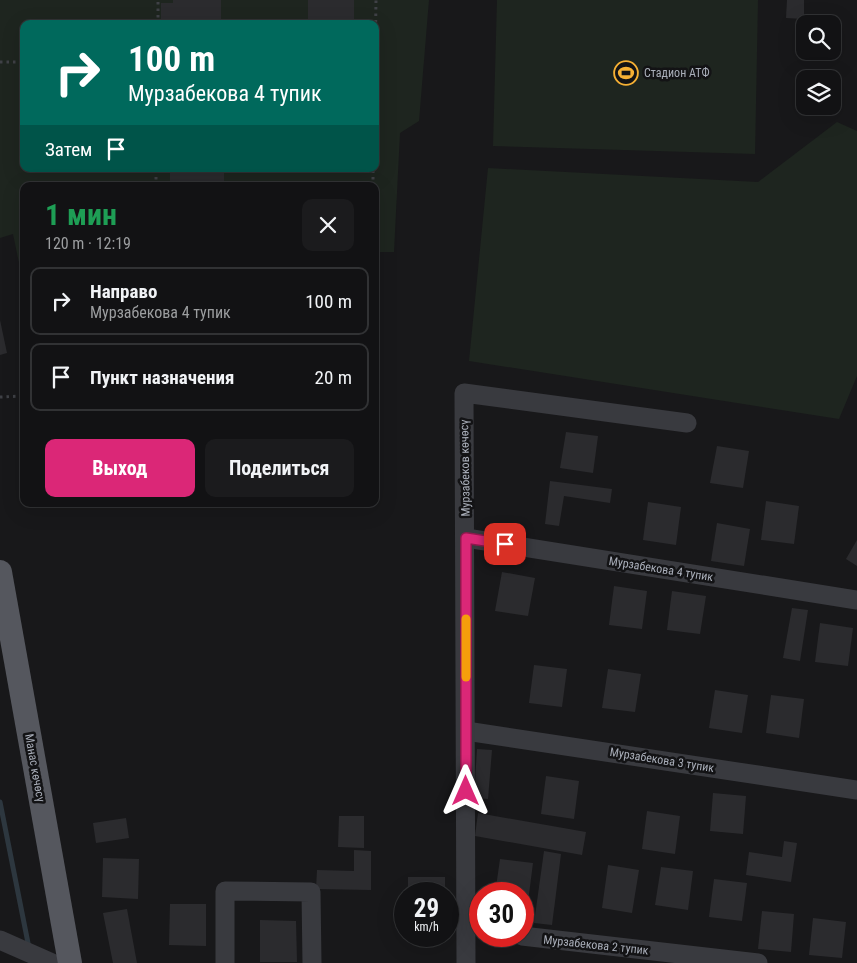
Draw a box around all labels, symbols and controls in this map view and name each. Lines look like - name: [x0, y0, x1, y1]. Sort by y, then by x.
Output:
- map controls: [796, 15, 841, 115]
- button: search: [796, 15, 841, 60]
- text: 100 m: [128, 39, 215, 80]
- icon: right: [45, 40, 110, 105]
- sports icon: Стадион АТФ: [613, 60, 639, 86]
- place label: Стадион АТФ: [644, 66, 710, 80]
- button: layers: [796, 70, 841, 115]
- text: Мурзабекова 4 тупик: [128, 81, 322, 106]
- icon: arrive: [102, 135, 130, 163]
- text: Затем: [45, 138, 92, 161]
- text: 1 мин: [45, 197, 117, 232]
- button: close: [302, 199, 354, 251]
- text: 120 m · 12:19: [45, 234, 131, 253]
- text: Направо: [90, 280, 157, 303]
- icon: right: [47, 287, 75, 315]
- text: 100 m: [305, 290, 352, 313]
- text: Мурзабекова 4 тупик: [90, 303, 231, 322]
- icon: arrive: [47, 363, 75, 391]
- text: Пункт назначения: [90, 366, 234, 389]
- text: 20 m: [315, 366, 352, 389]
- street label: Мурзабеков көчөсү: [457, 419, 473, 517]
- button: Выход: [45, 439, 195, 497]
- button: Поделиться: [205, 439, 354, 497]
- pin: [484, 523, 526, 565]
- icon: arrive: [491, 530, 519, 558]
- street label: Мурзабекова 4 тупик: [608, 554, 714, 584]
- street label: Манас көчөсү: [22, 733, 48, 804]
- street label: Мурзабекова 3 тупик: [609, 745, 715, 775]
- position arrow: [439, 764, 491, 816]
- speed limit sign: 30: [469, 882, 534, 947]
- text: 29: [414, 894, 439, 923]
- text: km/h: [414, 920, 439, 934]
- street label: Мурзабекова 2 тупик: [543, 933, 649, 958]

